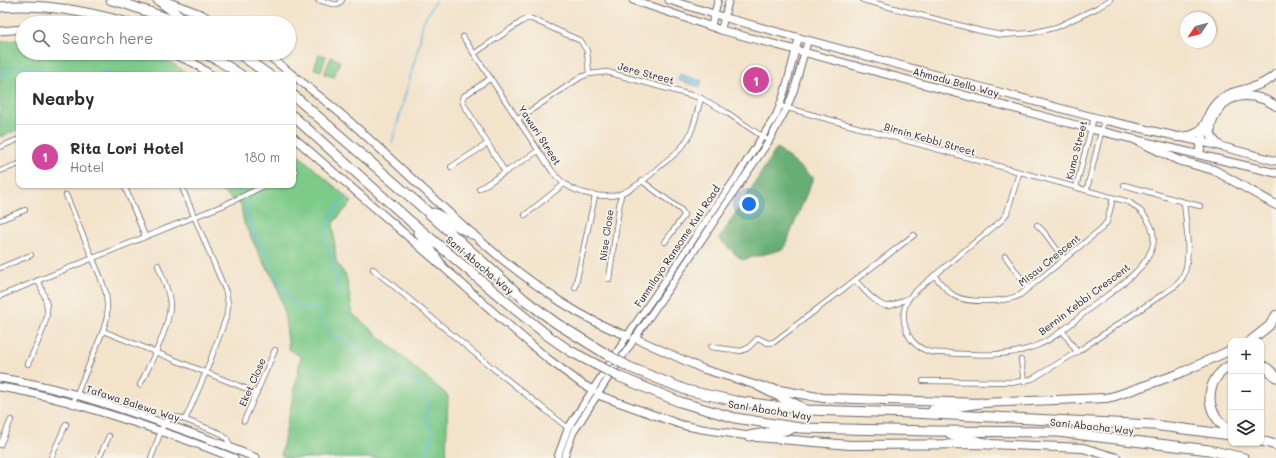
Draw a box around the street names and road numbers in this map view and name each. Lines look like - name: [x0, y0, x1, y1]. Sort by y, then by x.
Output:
- street label: Jere Street: [616, 59, 676, 87]
- street label: Ahmadu Bello Way: [911, 64, 1001, 100]
- street label: Yawuri Street: [515, 102, 565, 168]
- street label: Birnin Kebbi Street: [883, 119, 977, 159]
- street label: Kumo Street: [1062, 119, 1090, 181]
- street label: Funmilayo Ransome Kuti Road: [631, 182, 723, 310]
- street label: Nise Close: [595, 209, 617, 261]
- street label: Misau Crescent: [1015, 231, 1083, 289]
- street label: Sani Abacha Way: [443, 233, 517, 297]
- street label: Bernin Kebbi Crescent: [1035, 260, 1133, 338]
- street label: Eket Close: [235, 356, 269, 408]
- street label: Tafawa Balewa Way: [84, 381, 182, 425]
- street label: Sani Abacha Way: [727, 396, 813, 424]
- street label: Sani Abacha Way: [1049, 415, 1135, 437]

